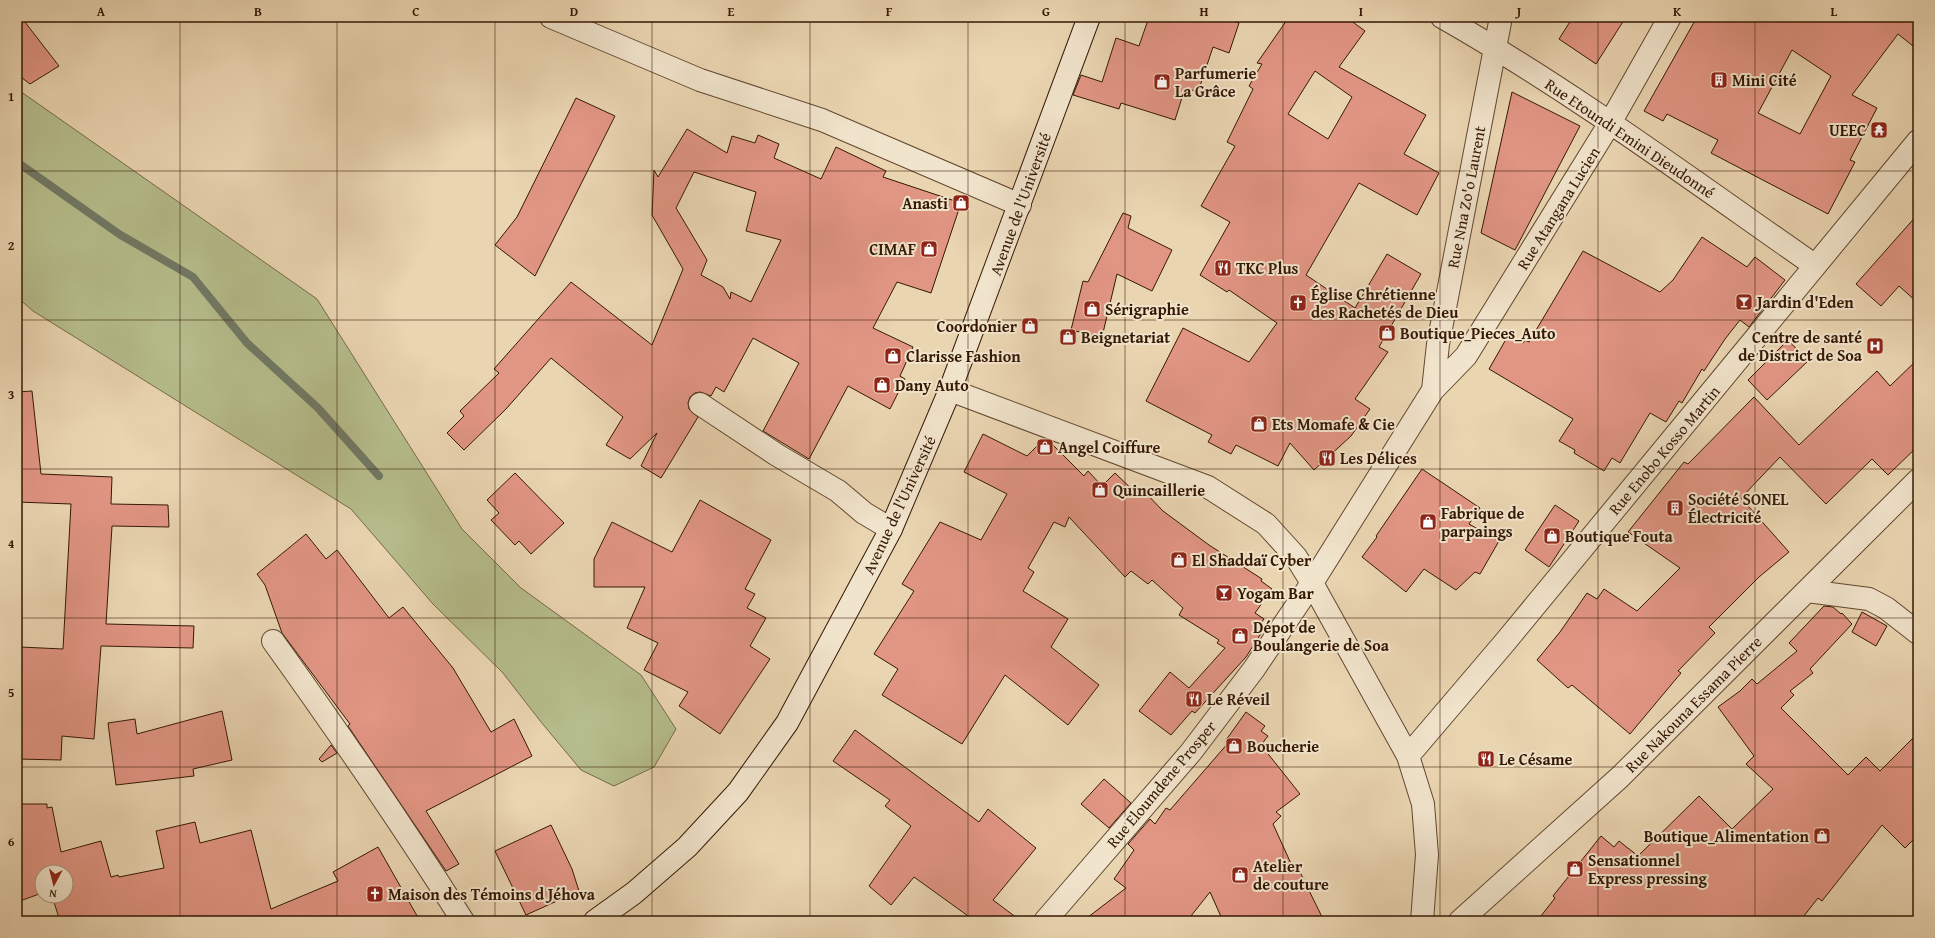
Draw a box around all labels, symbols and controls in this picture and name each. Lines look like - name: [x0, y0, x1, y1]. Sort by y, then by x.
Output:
- text: A: [97, 2, 106, 21]
- text: B: [254, 2, 262, 21]
- text: C: [412, 2, 420, 21]
- text: D: [570, 2, 578, 21]
- text: E: [728, 2, 735, 21]
- text: F: [886, 2, 893, 21]
- text: G: [1042, 2, 1050, 21]
- text: H: [1199, 2, 1209, 21]
- text: I: [1359, 2, 1363, 21]
- text: J: [1515, 2, 1522, 21]
- text: K: [1673, 2, 1682, 21]
- text: L: [1831, 2, 1838, 21]
- place label: Parfumerie La Grâce: [1175, 61, 1257, 103]
- place label: Mini Cité: [1732, 68, 1797, 92]
- building icon: Mini Cité: [1709, 70, 1729, 90]
- shop icon: Parfumerie La Grâce: [1152, 72, 1172, 92]
- street label: Rue Etoundi Emini Dieudonné: [1540, 72, 1720, 204]
- text: 1: [8, 87, 14, 106]
- place label: UEEC: [1829, 118, 1866, 142]
- temple icon: UEEC: [1869, 120, 1889, 140]
- street label: Rue Nna Zo'o Laurent: [1440, 123, 1492, 270]
- street label: Avenue de l'Université: [983, 129, 1057, 279]
- street label: Rue Atangana Lucien: [1510, 142, 1606, 274]
- place label: Anasti: [902, 191, 948, 215]
- shop icon: Anasti: [951, 193, 971, 213]
- text: 2: [8, 236, 15, 255]
- place label: CIMAF: [869, 237, 916, 261]
- shop icon: CIMAF: [919, 239, 939, 259]
- place label: TKC Plus: [1236, 256, 1299, 280]
- restaurant icon: TKC Plus: [1213, 258, 1233, 278]
- place label: Église Chrétienne des Rachetés de Dieu: [1311, 282, 1459, 324]
- place label: Jardin d'Eden: [1754, 290, 1854, 314]
- bar icon: Jardin d'Eden: [1734, 292, 1754, 312]
- church icon: Église Chrétienne des Rachetés de Dieu: [1288, 293, 1308, 313]
- place label: Sérigraphie: [1105, 297, 1189, 321]
- shop icon: Sérigraphie: [1082, 299, 1102, 319]
- place label: Coordonier: [936, 314, 1018, 338]
- shop icon: Coordonier: [1020, 316, 1040, 336]
- place label: Boutique_Pieces_Auto: [1400, 321, 1556, 345]
- shop icon: Boutique_Pieces_Auto: [1377, 323, 1397, 343]
- place label: Beignetariat: [1081, 325, 1170, 349]
- place label: Centre de santé de District de Soa: [1738, 325, 1863, 367]
- shop icon: Beignetariat: [1058, 327, 1078, 347]
- hospital icon: Centre de santé de District de Soa: [1865, 336, 1885, 356]
- place label: Clarisse Fashion: [906, 344, 1021, 368]
- shop icon: Clarisse Fashion: [883, 346, 903, 366]
- place label: Dany Auto: [895, 373, 969, 397]
- shop icon: Dany Auto: [872, 375, 892, 395]
- street label: Rue Enobo Kosso Martin: [1603, 380, 1725, 520]
- text: 3: [8, 385, 14, 404]
- place label: Ets Momafe & Cie: [1272, 412, 1395, 436]
- shop icon: Ets Momafe & Cie: [1249, 414, 1269, 434]
- street label: Avenue de l'Université: [856, 432, 942, 578]
- place label: Angel Coiffure: [1058, 435, 1160, 459]
- shop icon: Angel Coiffure: [1035, 437, 1055, 457]
- place label: Les Délices: [1340, 446, 1417, 470]
- restaurant icon: Les Délices: [1317, 448, 1337, 468]
- place label: Quincaillerie: [1113, 478, 1205, 502]
- shop icon: Quincaillerie: [1090, 480, 1110, 500]
- place label: Société SONEL Électricité: [1688, 487, 1789, 529]
- building icon: Société SONEL Électricité: [1665, 498, 1685, 518]
- place label: Fabrique de parpaings: [1441, 501, 1525, 543]
- shop icon: Fabrique de parpaings: [1418, 512, 1438, 532]
- place label: Boutique Fouta: [1565, 524, 1674, 548]
- shop icon: Boutique Fouta: [1542, 526, 1562, 546]
- text: 4: [8, 534, 15, 553]
- place label: El Shaddaï Cyber: [1192, 548, 1312, 572]
- shop icon: El Shaddaï Cyber: [1169, 550, 1189, 570]
- place label: Yogam Bar: [1237, 581, 1314, 605]
- bar icon: Yogam Bar: [1214, 583, 1234, 603]
- place label: Dépot de Boulangerie de Soa: [1253, 615, 1390, 657]
- shop icon: Dépot de Boulangerie de Soa: [1230, 626, 1250, 646]
- street label: Rue Nakouna Essama Pierre: [1619, 630, 1767, 778]
- text: 5: [8, 683, 15, 702]
- place label: Le Réveil: [1207, 687, 1270, 711]
- restaurant icon: Le Réveil: [1184, 689, 1204, 709]
- street label: Rue Eloumdene Prosper: [1100, 715, 1222, 853]
- place label: Boucherie: [1247, 734, 1319, 758]
- shop icon: Boucherie: [1224, 736, 1244, 756]
- place label: Le Césame: [1499, 747, 1572, 771]
- restaurant icon: Le Césame: [1476, 749, 1496, 769]
- place label: Boutique_Alimentation: [1644, 824, 1810, 848]
- shop icon: Boutique_Alimentation: [1812, 826, 1832, 846]
- text: 6: [8, 832, 15, 851]
- place label: Sensationnel Express pressing: [1588, 848, 1708, 890]
- place label: Atelier de couture: [1253, 854, 1329, 896]
- shop icon: Sensationnel Express pressing: [1565, 859, 1585, 879]
- north arrow: [34, 864, 74, 904]
- shop icon: Atelier de couture: [1230, 865, 1250, 885]
- place label: Maison des Témoins d Jéhova: [388, 882, 596, 906]
- church icon: Maison des Témoins d Jéhova: [365, 884, 385, 904]
- text: N: [48, 885, 57, 902]

